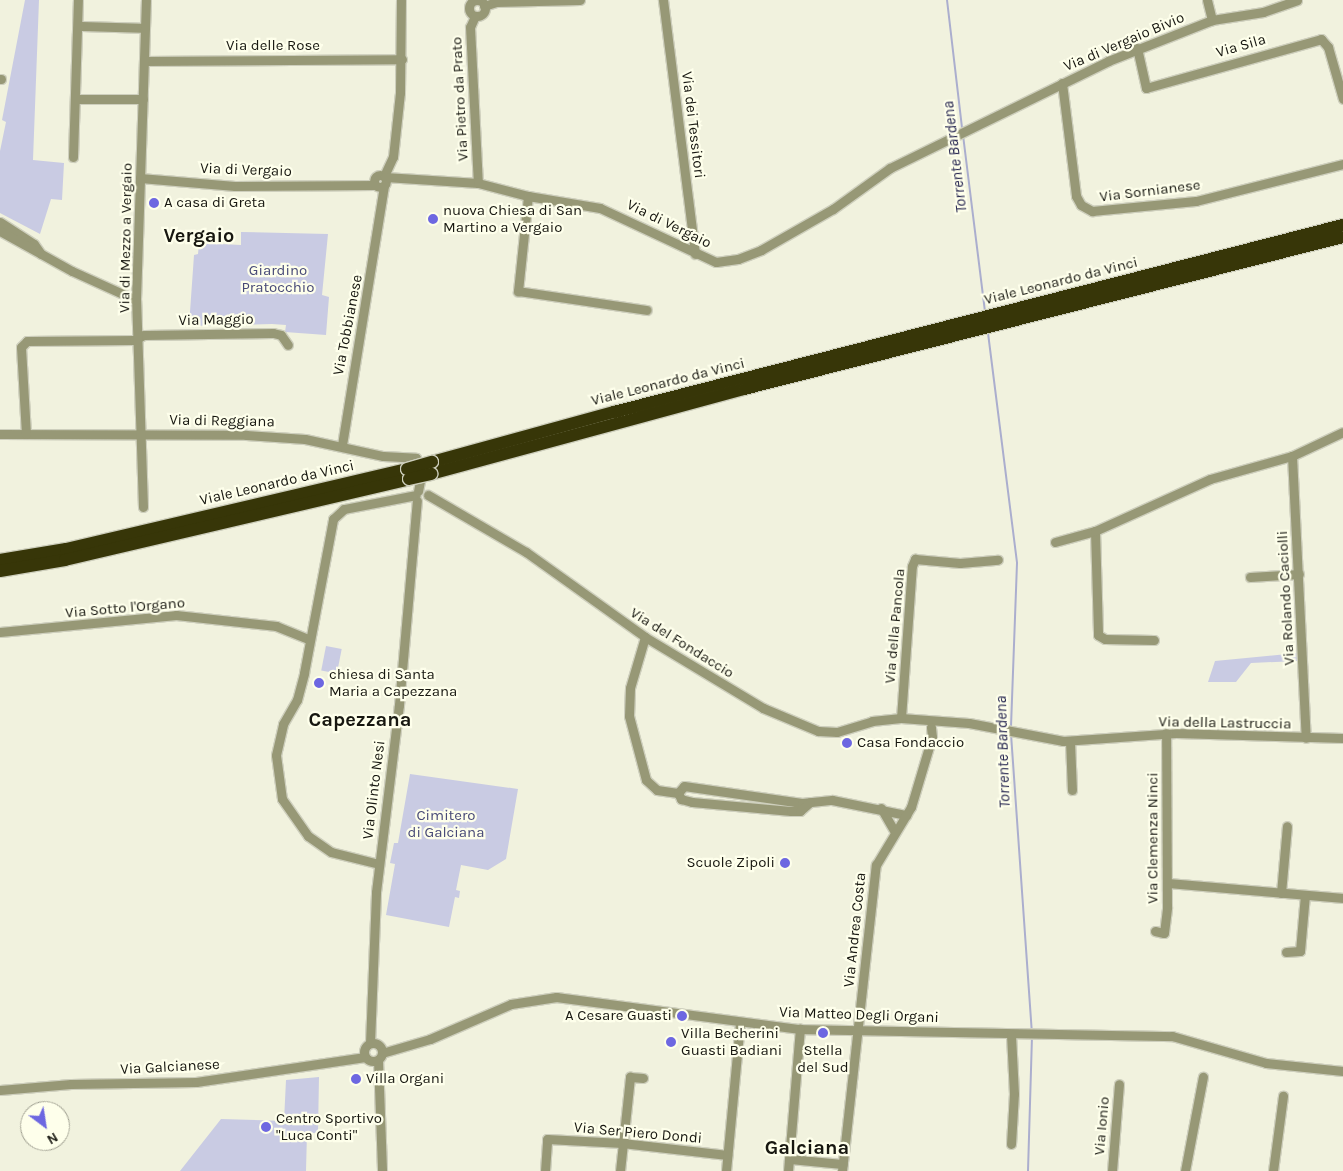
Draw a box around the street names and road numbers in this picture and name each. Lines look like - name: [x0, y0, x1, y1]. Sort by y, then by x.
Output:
- street label: Via di Vergaio Bivio: [1061, 8, 1187, 76]
- street label: Via Sila: [1214, 30, 1268, 62]
- street label: Via Pietro da Prato: [448, 36, 472, 162]
- street label: Via delle Rose: [226, 37, 320, 55]
- street label: Via dei Tessitori: [678, 71, 708, 179]
- street label: Via di Vergaio: [200, 159, 292, 181]
- street label: Via di Mezzo a Vergaio: [116, 163, 136, 313]
- street label: Via Sornianese: [1099, 176, 1201, 206]
- street label: Via di Vergaio: [624, 196, 714, 252]
- street label: Viale Leonardo da Vinci: [982, 253, 1140, 309]
- street label: Via Tobbianese: [329, 273, 367, 377]
- street label: Via Maggio: [178, 310, 254, 330]
- street label: Viale Leonardo da Vinci: [589, 354, 747, 410]
- street label: Via di Reggiana: [169, 411, 275, 431]
- street label: Viale Leonardo da Vinci: [198, 456, 356, 510]
- street label: Via Rolando Caciolli: [1273, 530, 1299, 666]
- street label: Via della Pancola: [881, 568, 909, 684]
- street label: Via Sotto l'Organo: [64, 594, 186, 622]
- street label: Via del Fondaccio: [627, 604, 737, 682]
- street label: Via della Lastruccia: [1158, 713, 1292, 733]
- street label: Via Olinto Nesi: [359, 739, 389, 841]
- street label: Via Clemenza Ninci: [1144, 772, 1162, 904]
- street label: Via Andrea Costa: [840, 872, 870, 988]
- street label: Via Matteo Degli Organi: [779, 1003, 939, 1027]
- street label: Via Galcianese: [120, 1055, 220, 1079]
- street label: Via Ionio: [1090, 1096, 1114, 1156]
- street label: Via Ser Piero Dondi: [573, 1118, 703, 1148]

